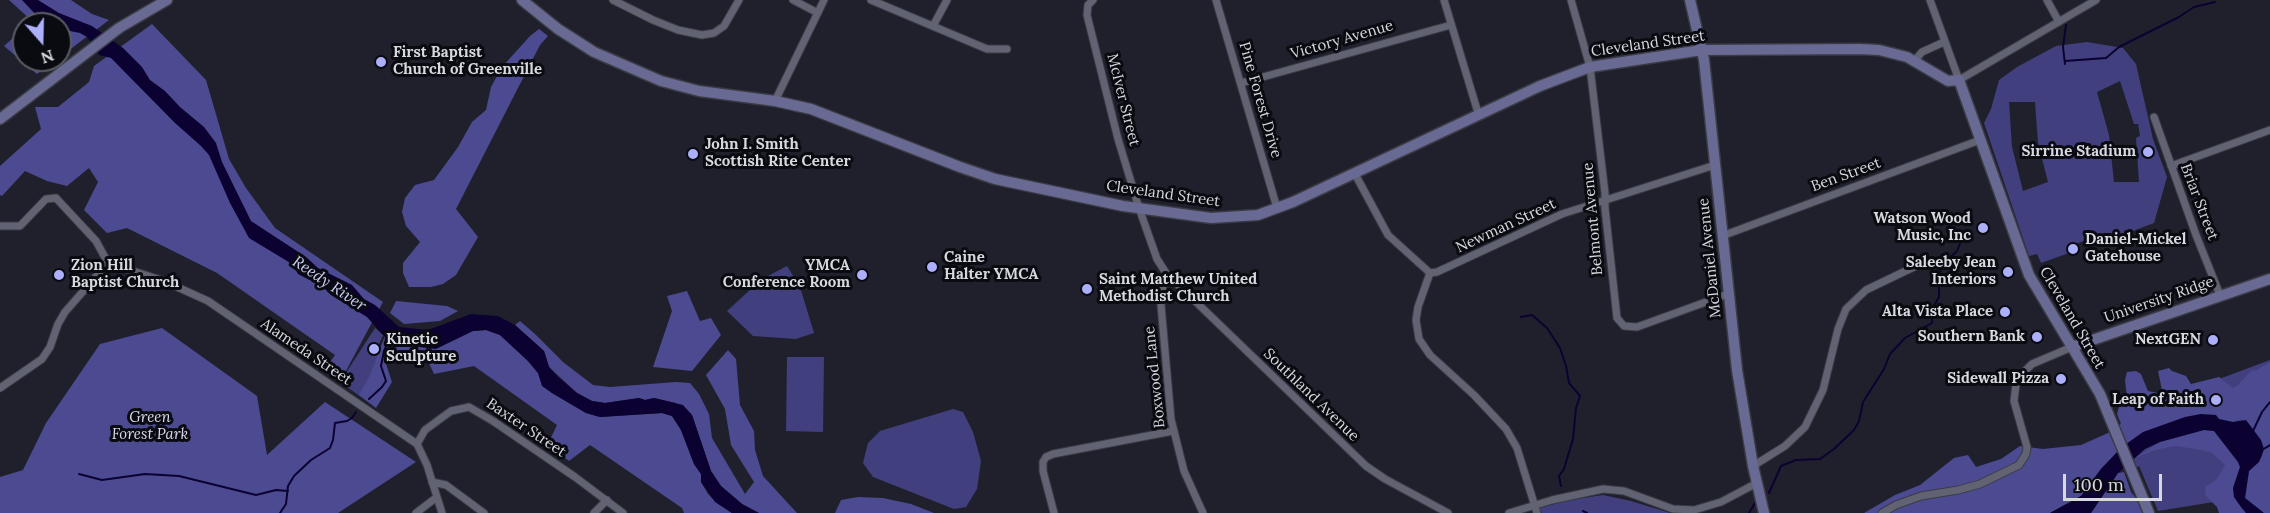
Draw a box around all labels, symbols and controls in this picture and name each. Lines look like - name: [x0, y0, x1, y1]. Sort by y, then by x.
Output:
- north arrow: [12, 12, 72, 72]
- street label: Victory Avenue: [1289, 17, 1395, 63]
- street label: Cleveland Street: [1590, 27, 1706, 61]
- street label: Pine Forest Drive: [1235, 40, 1285, 160]
- place label: First Baptist Church of Greenville: [393, 44, 542, 79]
- text: N: [38, 46, 57, 69]
- street label: McIver Street: [1103, 52, 1143, 148]
- marker: First Baptist Church of Greenville: [374, 55, 388, 69]
- place label: John I. Smith Scottish Rite Center: [705, 136, 851, 171]
- place label: Sirrine Stadium: [2022, 143, 2136, 161]
- marker: Sirrine Stadium: [2141, 145, 2155, 159]
- marker: John I. Smith Scottish Rite Center: [686, 147, 700, 161]
- street label: Ben Street: [1809, 154, 1883, 196]
- street label: Briar Street: [2176, 161, 2222, 243]
- street label: Belmont Avenue: [1579, 162, 1607, 276]
- street label: Cleveland Street: [1105, 177, 1221, 211]
- street label: Newman Street: [1453, 195, 1559, 257]
- street label: McDaniel Avenue: [1695, 197, 1725, 319]
- place label: Watson Wood Music, Inc: [1873, 210, 1971, 245]
- marker: Watson Wood Music, Inc: [1976, 221, 1990, 235]
- place label: Daniel-Mickel Gatehouse: [2085, 231, 2186, 266]
- marker: Daniel-Mickel Gatehouse: [2066, 242, 2080, 256]
- place label: Caine Halter YMCA: [944, 249, 1038, 284]
- water label: Reedy River: [288, 252, 370, 316]
- place label: Saleeby Jean Interiors: [1906, 254, 1996, 289]
- place label: Zion Hill Baptist Church: [71, 257, 179, 292]
- place label: YMCA Conference Room: [723, 257, 850, 292]
- marker: Caine Halter YMCA: [925, 260, 939, 274]
- street label: Cleveland Street: [2036, 264, 2108, 372]
- marker: Saleeby Jean Interiors: [2001, 265, 2015, 279]
- marker: Zion Hill Baptist Church: [52, 268, 66, 282]
- marker: YMCA Conference Room: [855, 268, 869, 282]
- place label: Saint Matthew United Methodist Church: [1099, 271, 1257, 306]
- street label: University Ridge: [2102, 273, 2216, 327]
- marker: Saint Matthew United Methodist Church: [1080, 282, 1094, 296]
- place label: Alta Vista Place: [1882, 303, 1993, 321]
- marker: Alta Vista Place: [1998, 305, 2012, 319]
- street label: Alameda Street: [257, 315, 355, 389]
- street label: Boxwood Lane: [1141, 325, 1169, 429]
- place label: Southern Bank: [1918, 328, 2025, 346]
- marker: Southern Bank: [2030, 330, 2044, 344]
- place label: Kinetic Sculpture: [386, 331, 456, 366]
- place label: NextGEN: [2135, 331, 2201, 349]
- marker: NextGEN: [2206, 333, 2220, 347]
- marker: Kinetic Sculpture: [367, 342, 381, 356]
- street label: Southland Avenue: [1260, 345, 1362, 445]
- place label: Sidewall Pizza: [1947, 370, 2049, 388]
- marker: Sidewall Pizza: [2054, 372, 2068, 386]
- place label: Leap of Faith: [2112, 391, 2204, 409]
- marker: Leap of Faith: [2209, 393, 2223, 407]
- street label: Baxter Street: [483, 395, 569, 461]
- park label: Green Forest Park: [112, 409, 188, 444]
- scale bar: [2066, 462, 2165, 500]
- text: 100 m: [2074, 473, 2124, 496]

